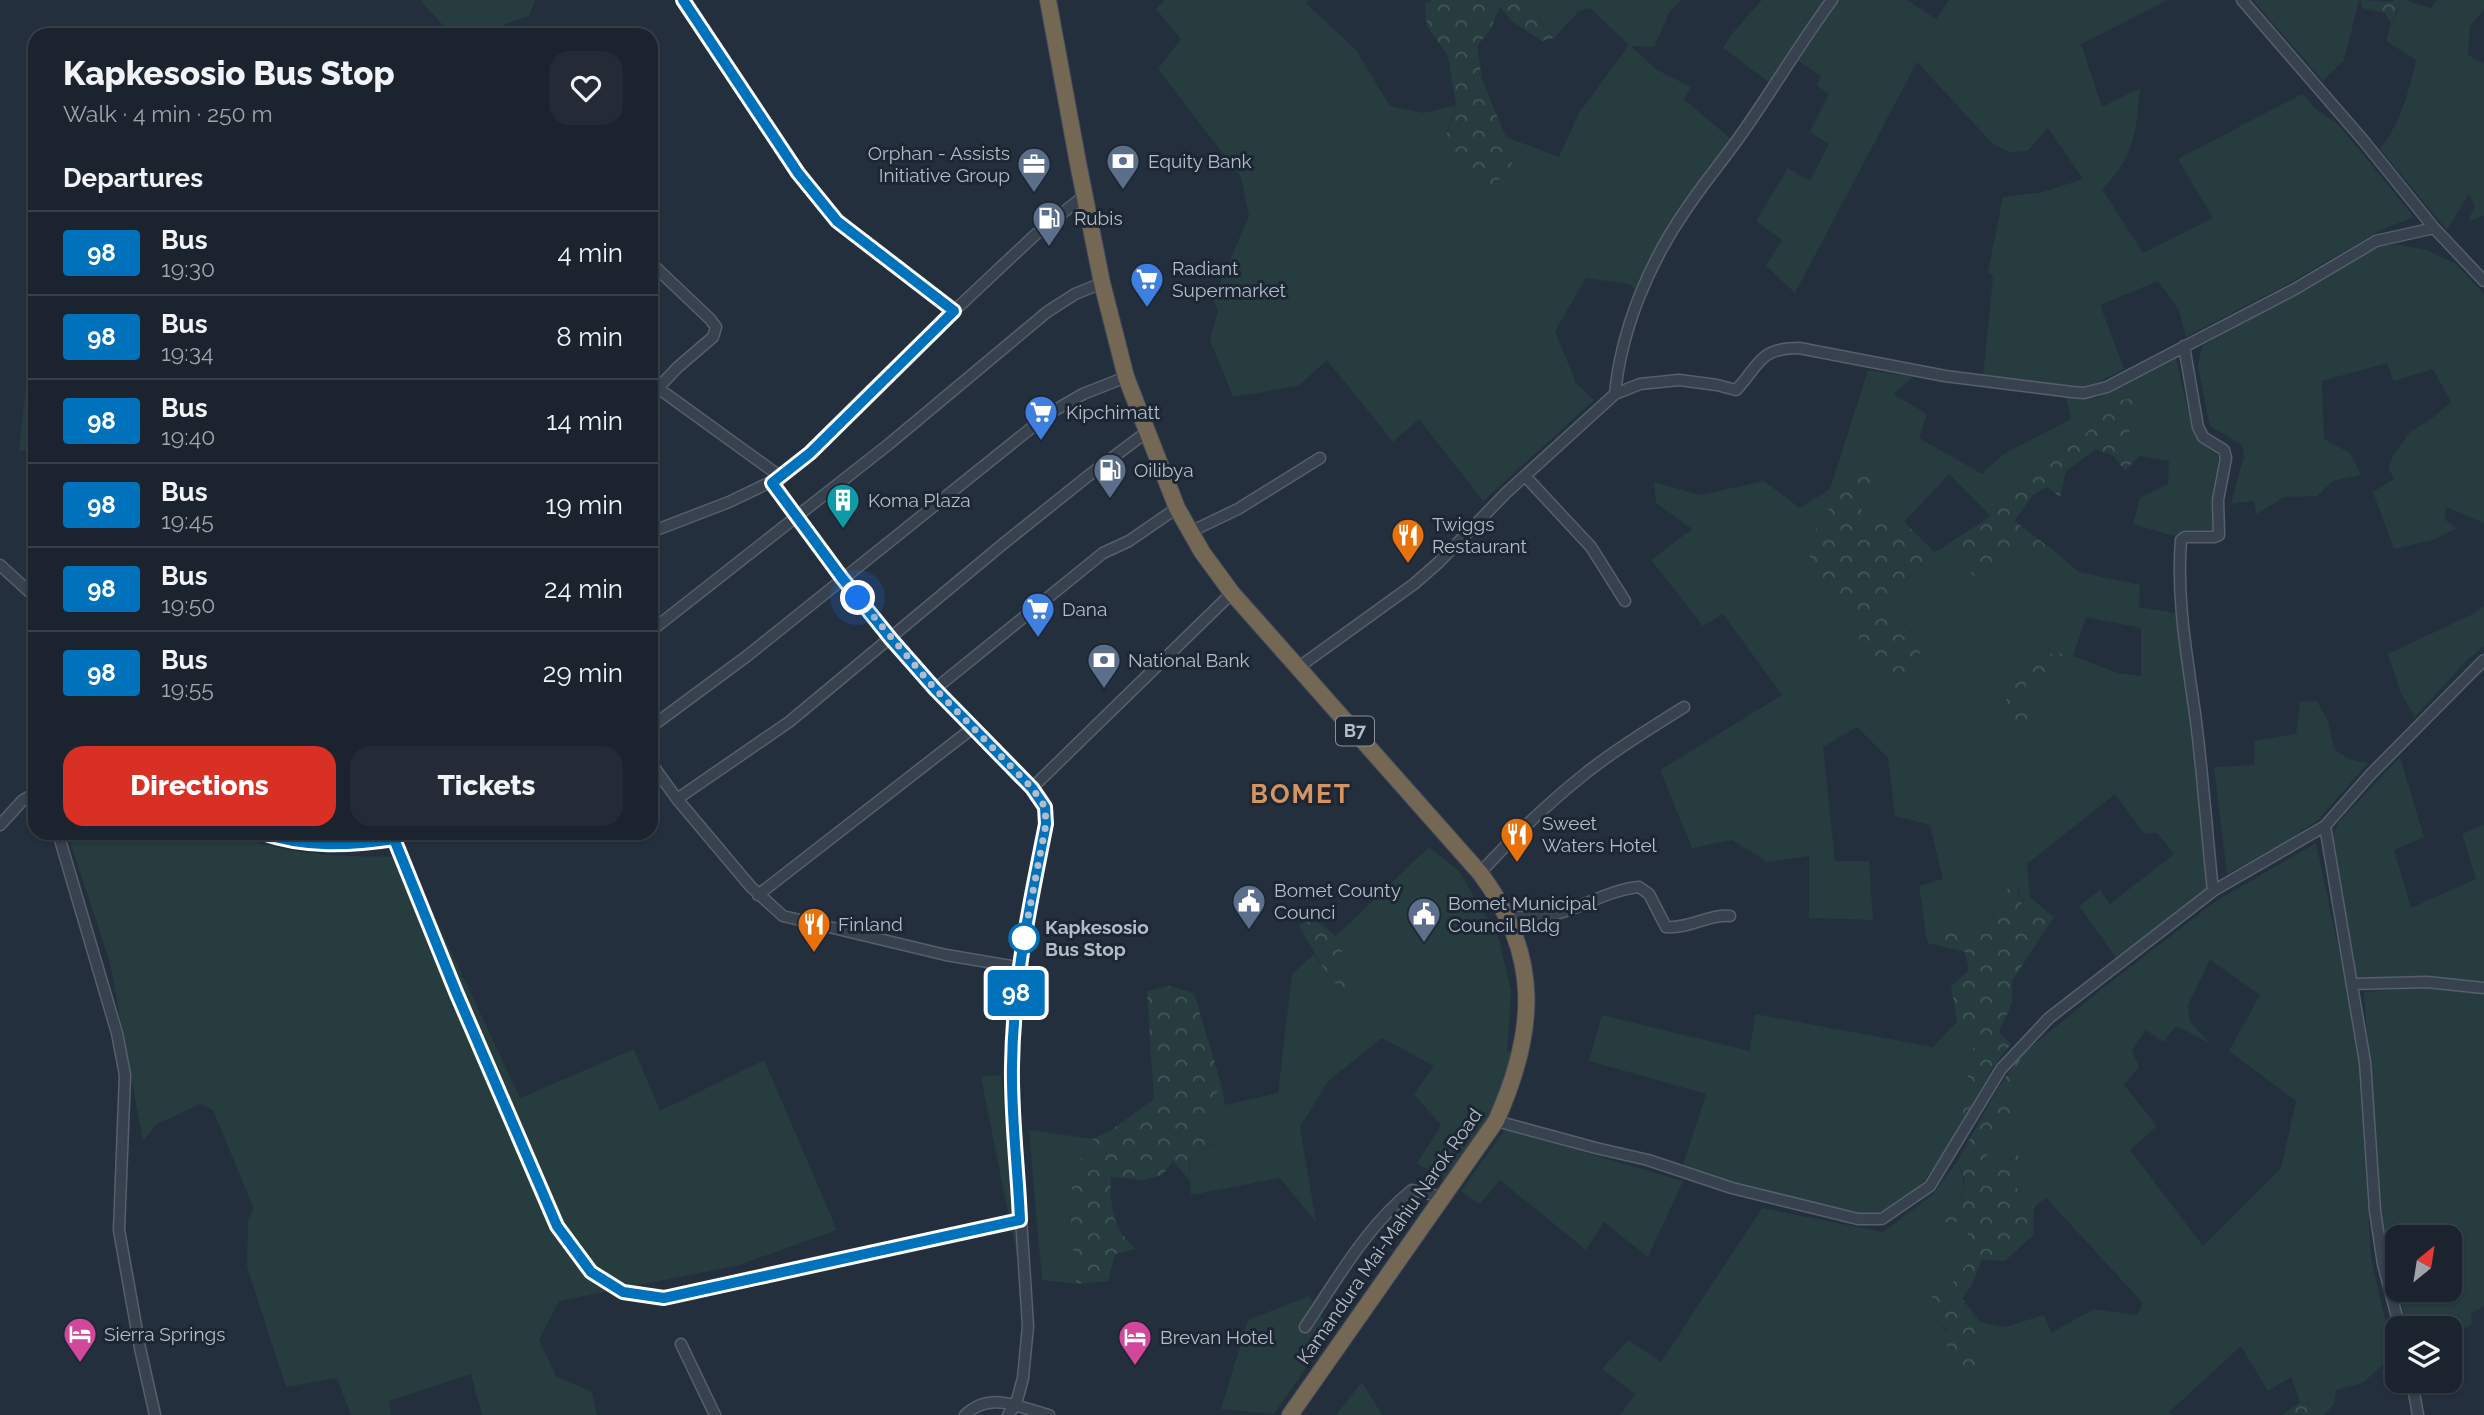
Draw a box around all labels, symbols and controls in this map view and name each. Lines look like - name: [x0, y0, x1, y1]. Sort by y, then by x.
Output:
- button: heart: [549, 51, 623, 125]
- text: Kapkesosio Bus Stop: [63, 54, 395, 93]
- text: Walk · 4 min · 250 m: [63, 100, 273, 127]
- place label: Orphan - Assists Initiative Group: [868, 142, 1010, 186]
- bank icon: Equity Bank: [1104, 142, 1142, 191]
- office icon: Orphan - Assists Initiative Group: [1015, 145, 1053, 194]
- place label: Equity Bank: [1148, 150, 1252, 172]
- text: Departures: [63, 163, 203, 193]
- fuel station icon: Rubis: [1030, 199, 1068, 248]
- place label: Rubis: [1074, 207, 1123, 229]
- text: Bus: [161, 225, 208, 255]
- text: 98: [87, 238, 116, 267]
- text: 4 min: [557, 238, 623, 268]
- text: 19:30: [161, 255, 215, 282]
- place label: Radiant Supermarket: [1172, 257, 1286, 301]
- supermarket icon: Radiant Supermarket: [1128, 260, 1166, 309]
- text: Bus: [161, 309, 208, 339]
- text: 98: [87, 322, 116, 351]
- text: 8 min: [556, 322, 623, 352]
- text: 19:34: [161, 339, 214, 366]
- text: Bus: [161, 393, 208, 423]
- supermarket icon: Kipchimatt: [1022, 393, 1060, 442]
- place label: Kipchimatt: [1066, 401, 1161, 423]
- text: 98: [87, 406, 116, 435]
- text: 14 min: [546, 406, 623, 436]
- text: 19:40: [161, 423, 215, 450]
- fuel station icon: Oilibya: [1091, 451, 1129, 500]
- place label: Oilibya: [1134, 459, 1194, 481]
- text: Bus: [161, 477, 208, 507]
- building icon: Koma Plaza: [824, 481, 862, 530]
- place label: Koma Plaza: [868, 489, 971, 511]
- text: 98: [87, 490, 116, 519]
- text: 19 min: [545, 490, 623, 520]
- text: 19:45: [161, 507, 214, 534]
- place label: Twiggs Restaurant: [1432, 513, 1527, 557]
- restaurant icon: Twiggs Restaurant: [1389, 516, 1427, 565]
- text: Bus: [161, 561, 208, 591]
- text: 98: [87, 574, 116, 603]
- text: 24 min: [544, 574, 623, 604]
- your location: [840, 580, 875, 615]
- supermarket icon: Dana: [1019, 590, 1057, 639]
- text: 19:50: [161, 591, 215, 618]
- place label: Dana: [1062, 598, 1107, 620]
- bank icon: National Bank: [1085, 641, 1123, 690]
- text: Bus: [161, 645, 208, 675]
- place label: National Bank: [1128, 649, 1250, 671]
- text: 98: [87, 658, 116, 687]
- text: 29 min: [543, 658, 623, 688]
- text: 19:55: [161, 675, 214, 702]
- road number: B7: [1336, 716, 1374, 746]
- button: Directions: [63, 746, 336, 826]
- button: Tickets: [350, 746, 623, 826]
- district label: BOMET: [1250, 779, 1352, 809]
- place label: Sweet Waters Hotel: [1542, 812, 1658, 856]
- restaurant icon: Sweet Waters Hotel: [1498, 815, 1536, 864]
- place label: Bomet County Counci: [1274, 879, 1401, 923]
- public building icon: Bomet County Counci: [1230, 882, 1268, 931]
- place label: Bomet Municipal Council Bldg: [1448, 892, 1598, 936]
- public building icon: Bomet Municipal Council Bldg: [1405, 895, 1443, 944]
- restaurant icon: Finland: [795, 905, 833, 954]
- place label: Finland: [838, 913, 903, 935]
- place label: Kapkesosio Bus Stop: [1045, 916, 1149, 960]
- marker: Kapkesosio Bus Stop: [1009, 923, 1039, 953]
- line badge: 98: [984, 970, 1048, 1016]
- text: 98: [1002, 978, 1030, 1007]
- street label: Kamandura Mai-Mahiu Narok Road: [1292, 1104, 1486, 1368]
- north arrow: [2385, 1225, 2462, 1302]
- map controls: [2385, 1225, 2462, 1393]
- hotel icon: Sierra Springs: [61, 1315, 99, 1364]
- button: layers: [2385, 1316, 2462, 1393]
- hotel icon: Brevan Hotel: [1116, 1318, 1154, 1367]
- place label: Sierra Springs: [104, 1323, 225, 1345]
- place label: Brevan Hotel: [1160, 1326, 1274, 1348]

